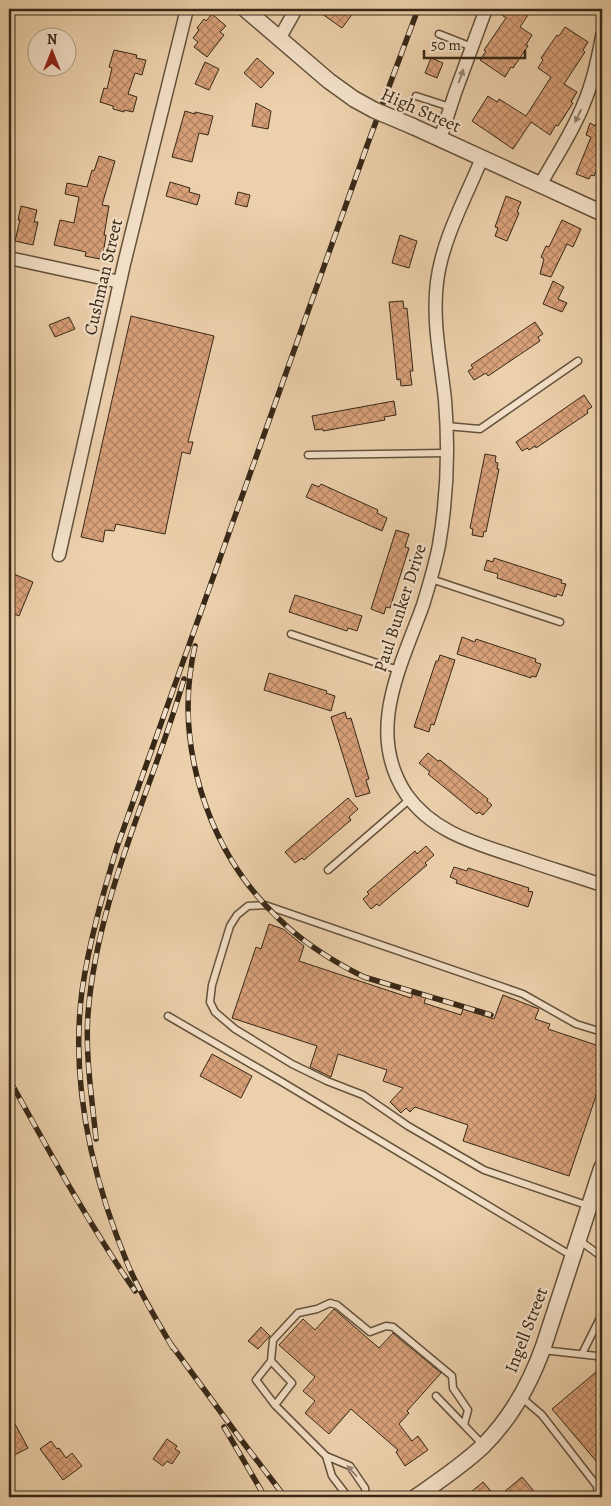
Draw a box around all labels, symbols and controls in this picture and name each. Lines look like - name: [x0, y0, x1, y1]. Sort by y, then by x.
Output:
- north arrow: [28, 28, 78, 78]
- scale bar: [424, 28, 525, 60]
- text: N: [47, 30, 57, 49]
- text: 50 m: [431, 35, 461, 55]
- one-way arrow: [457, 68, 465, 83]
- street label: High Street: [377, 82, 465, 138]
- one-way arrow: [574, 109, 582, 123]
- street label: Cushman Street: [78, 216, 128, 338]
- street label: Paul Bunker Drive: [368, 541, 432, 675]
- street label: Ingell Street: [499, 1284, 553, 1376]
- one-way arrow: [346, 1466, 358, 1478]

